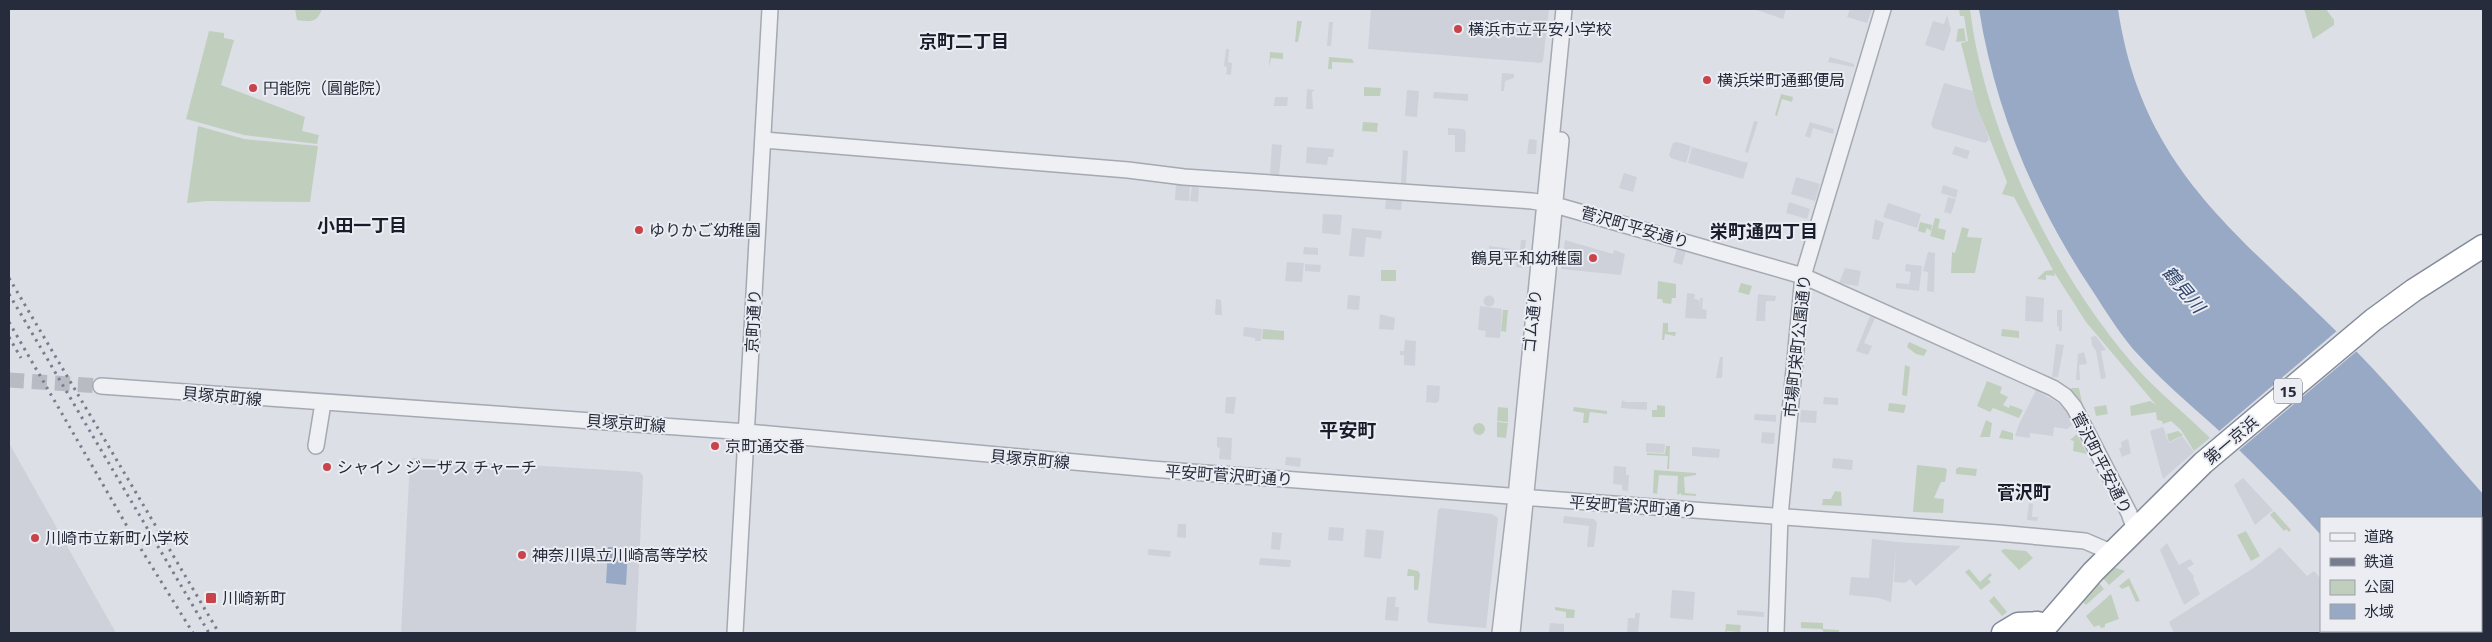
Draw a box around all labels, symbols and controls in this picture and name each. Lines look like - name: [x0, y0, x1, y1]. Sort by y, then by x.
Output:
- place label: 横浜市立平安小学校: [1468, 18, 1612, 40]
- marker: 横浜市立平安小学校: [1452, 23, 1464, 35]
- district label: 京町二丁目: [919, 29, 1009, 53]
- place label: 横浜栄町通郵便局: [1717, 69, 1845, 91]
- marker: 横浜栄町通郵便局: [1701, 74, 1713, 86]
- place label: 円能院（圓能院）: [263, 77, 391, 99]
- marker: 円能院（圓能院）: [247, 82, 259, 94]
- street label: 菅沢町平安通り: [1578, 201, 1692, 253]
- district label: 小田一丁目: [317, 213, 407, 237]
- place label: ゆりかご幼稚園: [649, 219, 761, 241]
- district label: 栄町通四丁目: [1710, 219, 1818, 243]
- marker: ゆりかご幼稚園: [633, 224, 645, 236]
- place label: 鶴見平和幼稚園: [1471, 247, 1583, 269]
- marker: 鶴見平和幼稚園: [1587, 252, 1599, 264]
- water label: 鶴見川: [2157, 261, 2212, 319]
- street label: 市場町栄町公園通り: [1779, 273, 1815, 419]
- street label: 京町通り: [740, 288, 766, 354]
- street label: ゴム通り: [1518, 288, 1546, 354]
- road number: 15: [2274, 378, 2302, 404]
- street label: 貝塚京町線: [181, 382, 263, 410]
- street label: 菅沢町平安通り: [2067, 408, 2137, 518]
- street label: 貝塚京町線: [585, 409, 667, 437]
- street label: 第一京浜: [2199, 411, 2263, 469]
- district label: 平安町: [1319, 417, 1377, 443]
- place label: 京町通交番: [725, 435, 805, 457]
- marker: 京町通交番: [709, 440, 721, 452]
- street label: 貝塚京町線: [989, 445, 1071, 473]
- place label: シャイン ジーザス チャーチ: [337, 456, 537, 478]
- street label: 平安町菅沢町通り: [1164, 460, 1294, 490]
- marker: シャイン ジーザス チャーチ: [321, 461, 333, 473]
- district label: 菅沢町: [1997, 480, 2051, 504]
- street label: 平安町菅沢町通り: [1568, 491, 1698, 521]
- legend: [2320, 517, 2482, 632]
- text: 道路: [2364, 526, 2394, 546]
- place label: 川崎市立新町小学校: [45, 527, 189, 549]
- marker: 川崎市立新町小学校: [29, 532, 41, 544]
- place label: 神奈川県立川崎高等学校: [532, 544, 708, 566]
- marker: 神奈川県立川崎高等学校: [516, 549, 528, 561]
- text: 鉄道: [2364, 551, 2394, 571]
- text: 公園: [2364, 576, 2394, 596]
- place label: 川崎新町: [222, 587, 286, 609]
- marker: 川崎新町: [204, 591, 218, 605]
- text: 水域: [2364, 601, 2394, 621]

